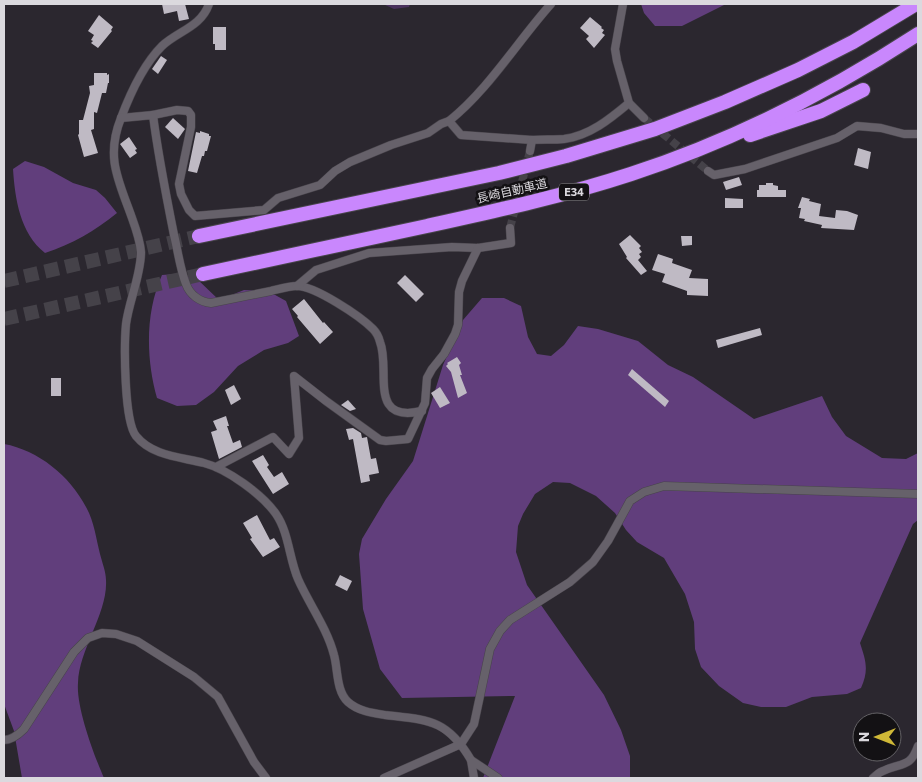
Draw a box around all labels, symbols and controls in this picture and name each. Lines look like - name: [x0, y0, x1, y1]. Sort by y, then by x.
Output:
- street label: 長崎自動車道: [475, 175, 548, 205]
- road number: E34: [559, 183, 589, 200]
- north arrow: [852, 712, 902, 762]
- text: N: [855, 732, 872, 742]

